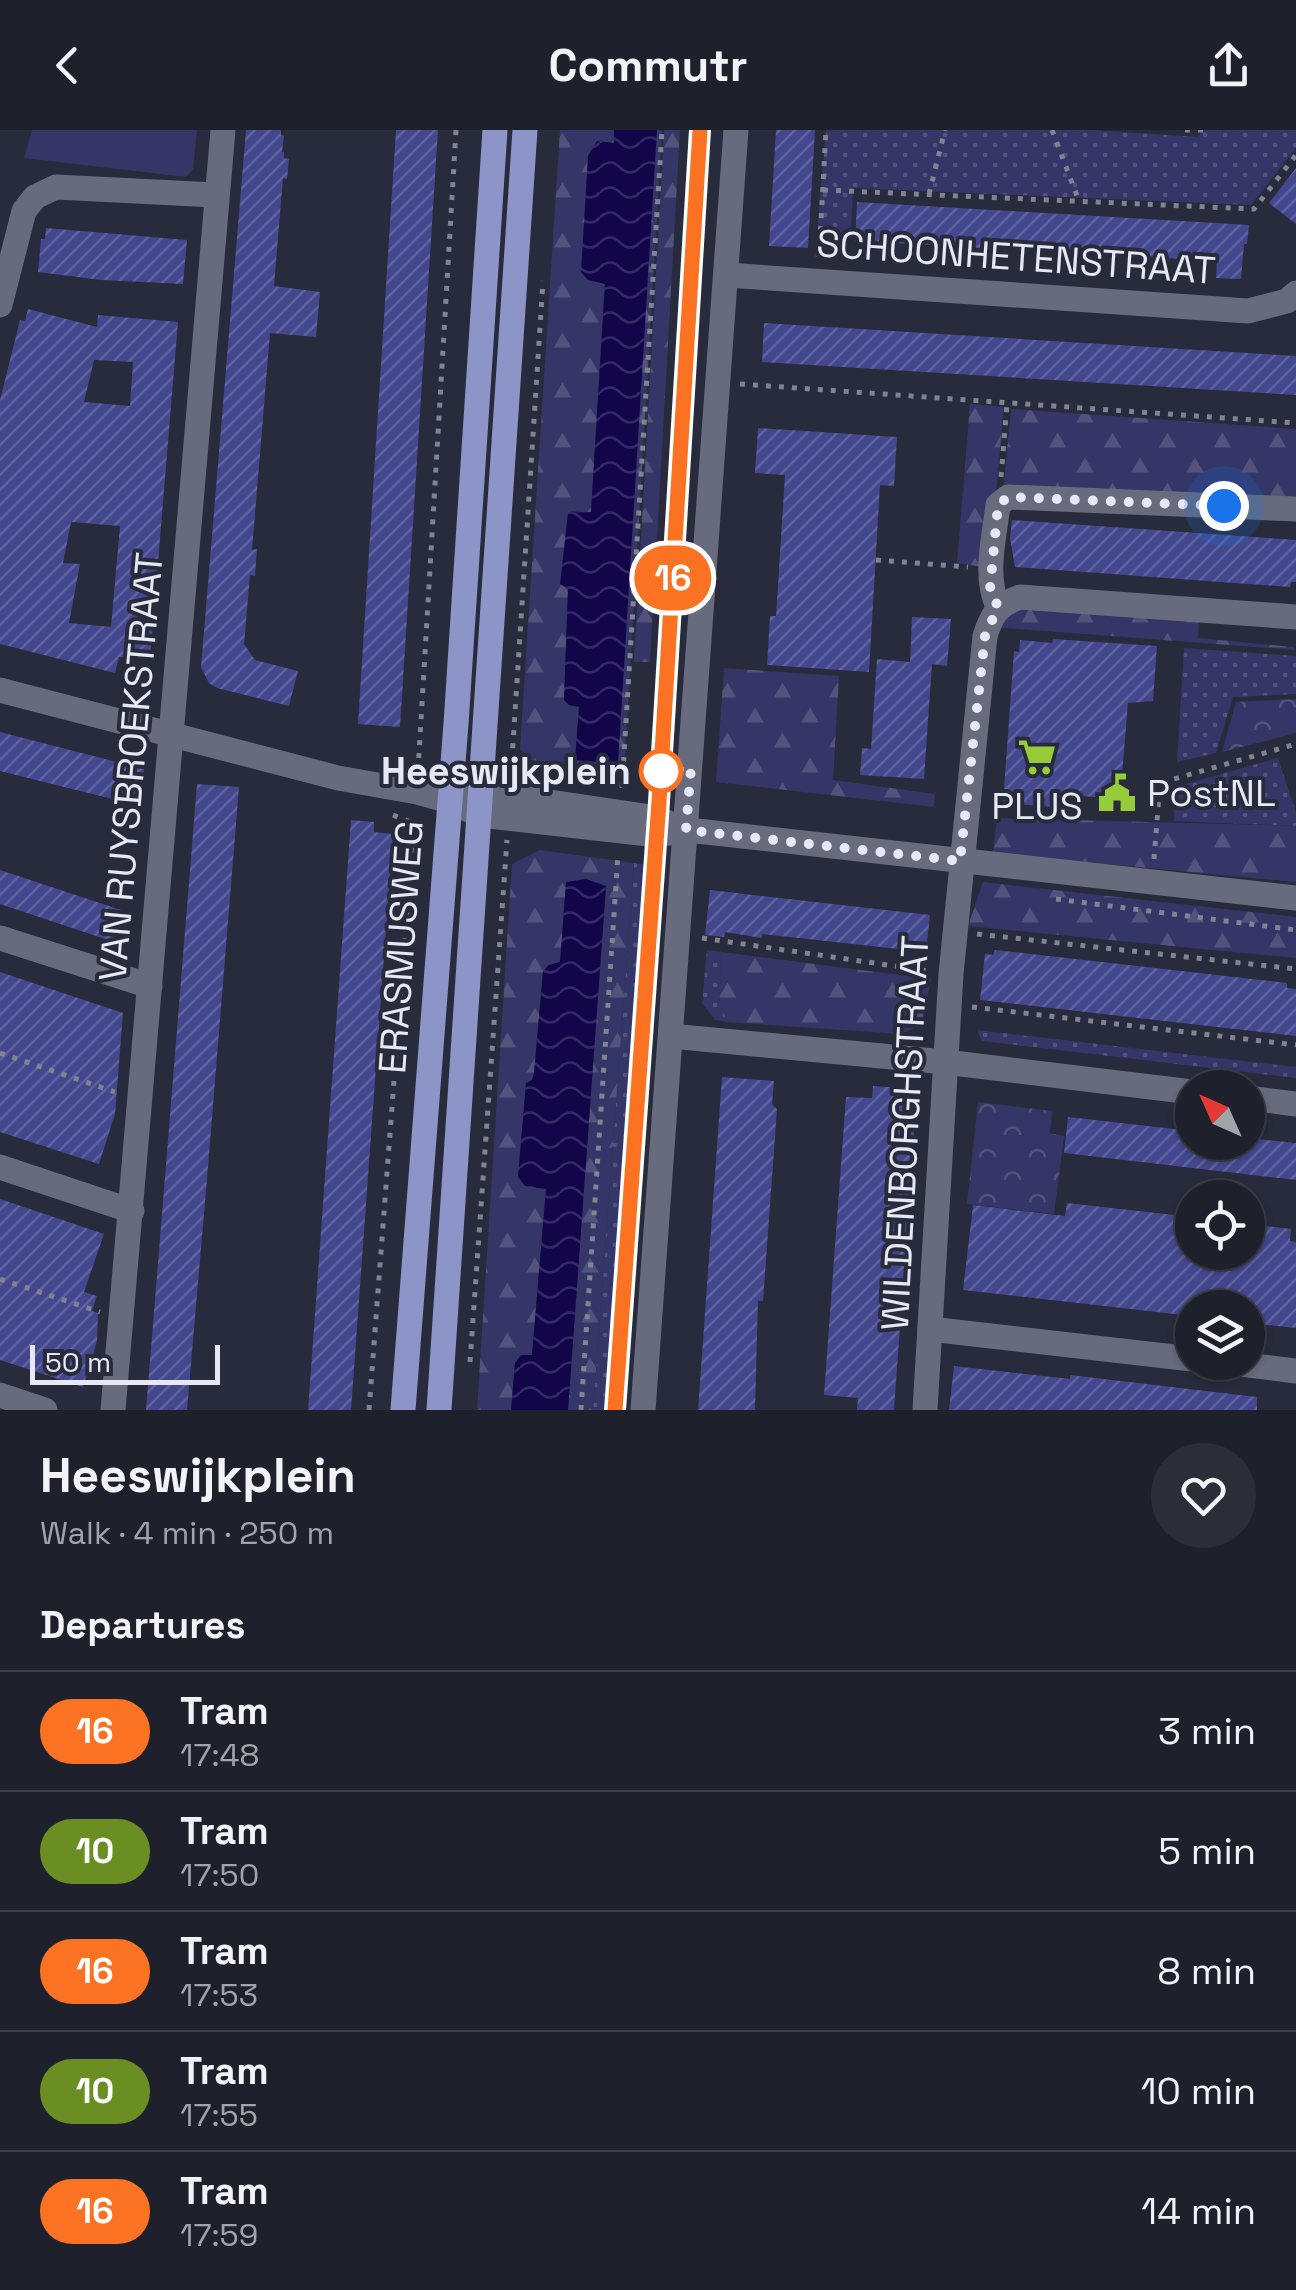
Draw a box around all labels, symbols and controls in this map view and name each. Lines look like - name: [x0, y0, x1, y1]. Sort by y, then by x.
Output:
- text: Commutr: [548, 37, 748, 94]
- icon: back: [40, 38, 95, 93]
- icon: share: [1201, 38, 1256, 93]
- street label: SCHOONHETENSTRAAT: [815, 219, 1217, 295]
- your location: [1199, 481, 1249, 531]
- line badge: 16: [628, 546, 718, 610]
- street label: VAN RUYSBROEKSTRAAT: [88, 551, 174, 983]
- text: 16: [654, 556, 692, 600]
- supermarket icon: PLUS: [1016, 736, 1058, 778]
- place label: Heeswijkplein: [381, 747, 631, 795]
- marker: Heeswijkplein: [640, 750, 682, 792]
- place label: PostNL: [1147, 769, 1276, 817]
- public building icon: PostNL: [1096, 772, 1138, 814]
- place label: PLUS: [991, 782, 1083, 830]
- street label: ERASMUSWEG: [368, 819, 434, 1075]
- street label: WILDENBORGHSTRAAT: [871, 934, 939, 1332]
- north arrow: [1175, 1070, 1265, 1160]
- map controls: [1175, 1070, 1265, 1380]
- button: locate: [1175, 1180, 1265, 1270]
- button: layers: [1175, 1290, 1265, 1380]
- scale bar: [30, 1340, 220, 1384]
- text: 50 m: [45, 1344, 111, 1380]
- button: heart: [1151, 1443, 1256, 1548]
- text: Heeswijkplein: [40, 1445, 356, 1506]
- text: Walk · 4 min · 250 m: [40, 1513, 334, 1553]
- text: Departures: [40, 1601, 245, 1649]
- text: Tram: [180, 1687, 269, 1735]
- text: 3 min: [1158, 1707, 1256, 1755]
- text: 16: [76, 1709, 114, 1753]
- text: 17:48: [180, 1735, 259, 1775]
- text: Tram: [180, 1807, 269, 1855]
- text: 5 min: [1158, 1827, 1256, 1875]
- text: 10: [76, 1829, 114, 1873]
- text: 17:50: [180, 1855, 259, 1895]
- text: Tram: [180, 1927, 269, 1975]
- text: 8 min: [1157, 1947, 1256, 1995]
- text: 16: [76, 1949, 114, 1993]
- text: 17:53: [180, 1975, 258, 2015]
- text: Tram: [180, 2047, 269, 2095]
- text: 10 min: [1141, 2067, 1256, 2115]
- text: 10: [76, 2069, 114, 2113]
- text: 17:55: [180, 2095, 258, 2135]
- text: Tram: [180, 2167, 269, 2215]
- text: 14 min: [1141, 2187, 1256, 2235]
- text: 16: [76, 2189, 114, 2233]
- text: 17:59: [180, 2215, 258, 2255]

